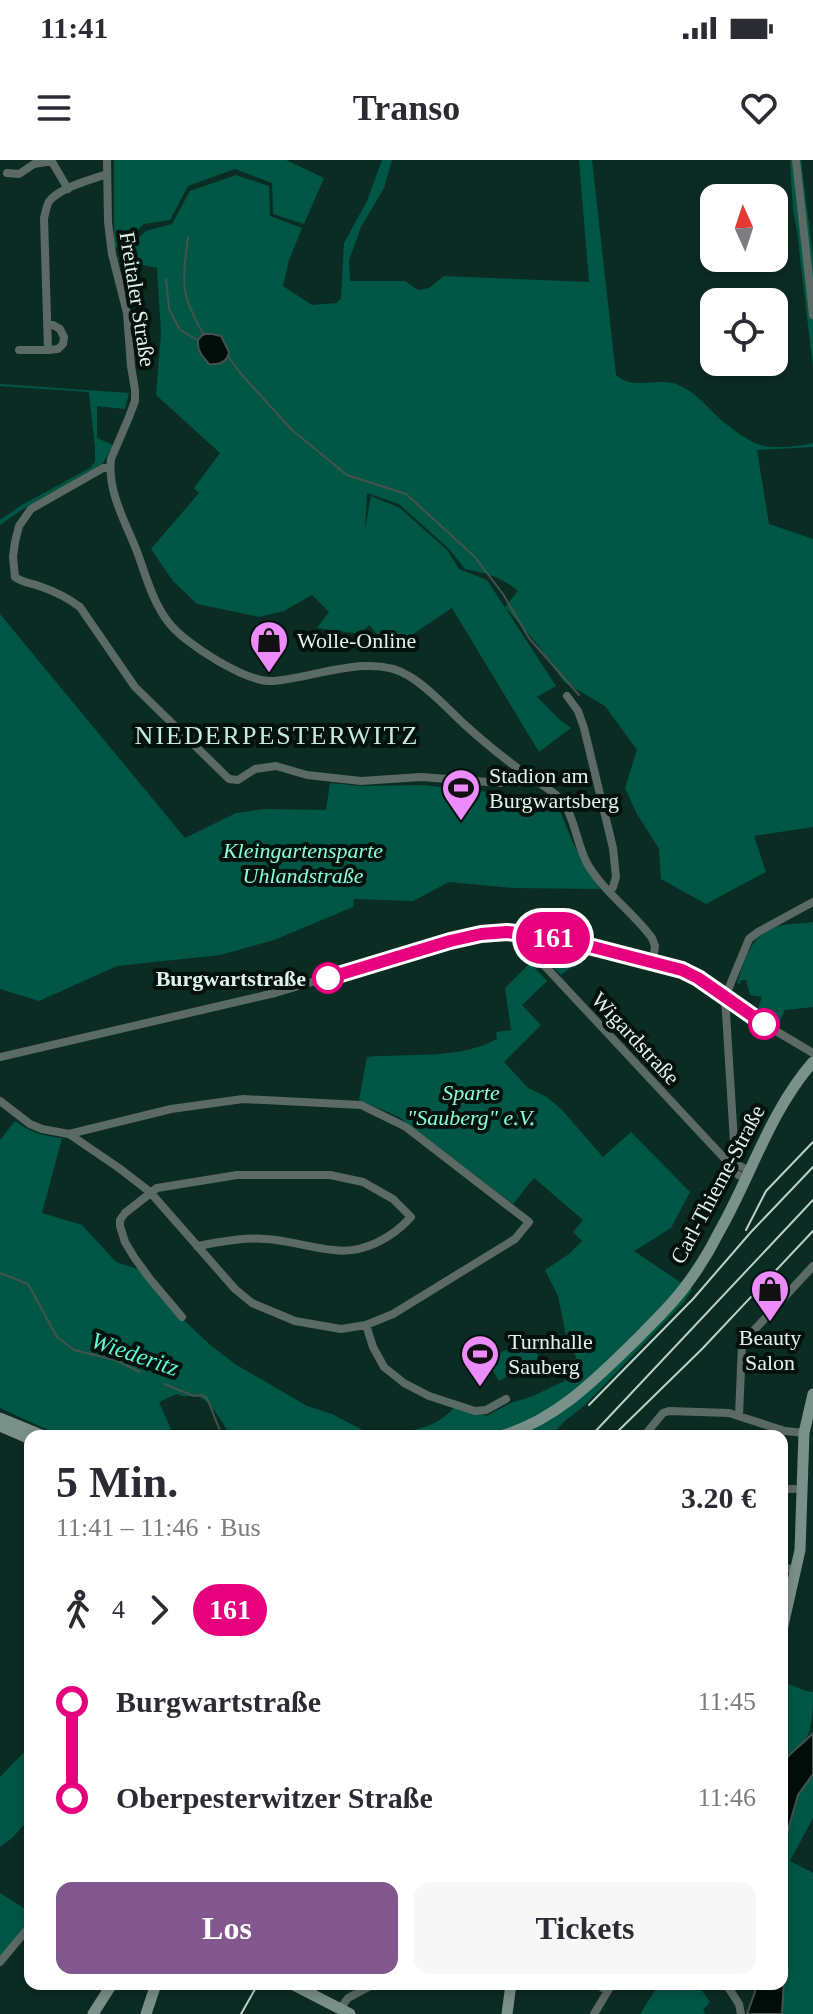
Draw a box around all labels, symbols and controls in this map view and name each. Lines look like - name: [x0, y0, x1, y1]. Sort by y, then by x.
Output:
- text: 11:41: [40, 11, 108, 44]
- icon: menu: [32, 86, 76, 130]
- icon: heart: [737, 86, 781, 130]
- text: Transo: [353, 88, 460, 128]
- north arrow: [700, 184, 788, 272]
- map controls: [700, 184, 788, 376]
- street label: Freitaler Straße: [115, 230, 161, 368]
- button: locate: [700, 288, 788, 376]
- shop icon: Wolle-Online: [248, 619, 290, 674]
- place label: Wolle-Online: [297, 628, 416, 653]
- district label: NIEDERPESTERWITZ: [135, 721, 419, 750]
- place label: Stadion am Burgwartsberg: [489, 763, 619, 813]
- sports icon: Stadion am Burgwartsberg: [440, 767, 482, 822]
- park label: Kleingartensparte Uhlandstraße: [222, 838, 383, 888]
- line badge: 161: [507, 912, 599, 964]
- text: 161: [532, 922, 574, 953]
- marker: Burgwartstraße: [313, 963, 343, 993]
- place label: Burgwartstraße: [156, 966, 306, 991]
- street label: Wigardstraße: [586, 987, 685, 1090]
- unlabelled marker: [749, 1009, 779, 1039]
- park label: Sparte "Sauberg" e.V.: [407, 1080, 535, 1130]
- street label: Carl-Thieme-Straße: [665, 1101, 770, 1268]
- shop icon: Beauty Salon: [749, 1268, 791, 1323]
- place label: Beauty Salon: [739, 1325, 801, 1375]
- water label: Wiederitz: [88, 1327, 183, 1381]
- place label: Turnhalle Sauberg: [508, 1329, 593, 1379]
- sports icon: Turnhalle Sauberg: [459, 1333, 501, 1388]
- text: 5 Min.: [56, 1458, 178, 1507]
- text: 3.20 €: [681, 1481, 756, 1514]
- text: 11:41 – 11:46 · Bus: [56, 1513, 261, 1542]
- icon: walk: [56, 1588, 100, 1632]
- icon: forward: [137, 1588, 181, 1632]
- text: 161: [209, 1594, 251, 1625]
- text: 4: [112, 1595, 125, 1624]
- text: Burgwartstraße: [116, 1685, 321, 1718]
- text: 11:45: [698, 1687, 756, 1716]
- text: Oberpesterwitzer Straße: [116, 1781, 433, 1814]
- text: 11:46: [698, 1783, 756, 1812]
- button: Los: [56, 1882, 398, 1974]
- button: Tickets: [414, 1882, 756, 1974]

